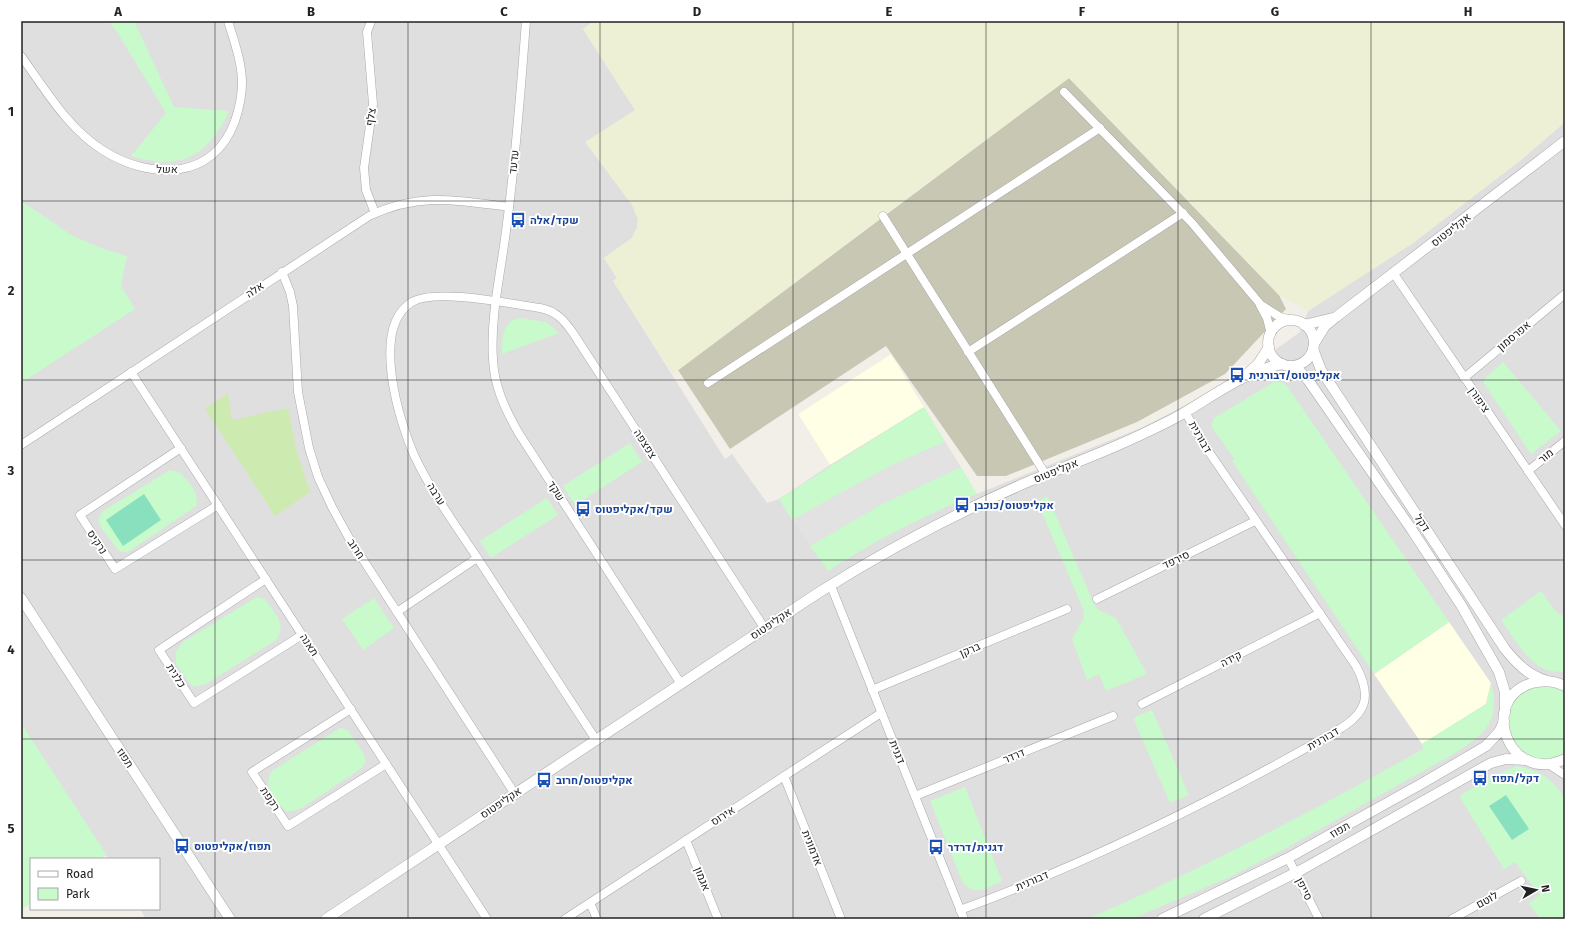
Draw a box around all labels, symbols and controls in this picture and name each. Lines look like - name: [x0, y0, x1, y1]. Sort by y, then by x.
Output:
- text: A: [113, 4, 122, 19]
- text: B: [307, 4, 315, 19]
- text: C: [500, 4, 508, 19]
- text: D: [693, 4, 702, 19]
- text: E: [886, 4, 893, 19]
- text: F: [1079, 4, 1086, 19]
- text: G: [1271, 4, 1279, 19]
- text: H: [1464, 4, 1472, 19]
- text: 1: [8, 104, 14, 119]
- street label: צלף: [363, 107, 379, 127]
- street label: עדעד: [506, 149, 522, 175]
- street label: אשל: [156, 163, 178, 176]
- street label: אקליפטוס: [1429, 210, 1473, 250]
- bus stop icon: שקד/אלה: [509, 211, 527, 229]
- place label: שקד/אלה: [530, 214, 579, 227]
- street label: אלה: [243, 279, 267, 301]
- text: 2: [8, 283, 15, 298]
- street label: אפרסמון: [1495, 318, 1533, 354]
- bus stop icon: אקליפטוס/דבורנית: [1228, 366, 1246, 384]
- place label: אקליפטוס/דבורנית: [1249, 369, 1340, 382]
- street label: ציפורן: [1466, 385, 1492, 415]
- street label: דבורנית: [1186, 419, 1214, 455]
- street label: צפצפה: [631, 427, 659, 461]
- street label: מור: [1536, 446, 1556, 466]
- street label: אקליפטוס: [1032, 456, 1080, 486]
- text: 3: [7, 463, 15, 478]
- street label: שקד: [545, 479, 567, 503]
- street label: ערבה: [424, 480, 448, 508]
- bus stop icon: אקליפטוס/כוכבן: [953, 496, 971, 514]
- place label: אקליפטוס/כוכבן: [974, 499, 1054, 512]
- bus stop icon: שקד/אקליפטוס: [574, 500, 592, 518]
- place label: שקד/אקליפטוס: [595, 503, 673, 516]
- street label: דקל: [1412, 512, 1433, 534]
- street label: נרקיס: [84, 527, 110, 557]
- street label: חרוב: [345, 537, 367, 561]
- street label: סירפד: [1160, 548, 1192, 572]
- street label: אקליפטוס: [748, 606, 794, 642]
- street label: תאנה: [297, 631, 321, 659]
- street label: ברקן: [958, 640, 982, 660]
- text: 4: [7, 642, 15, 657]
- street label: קידה: [1218, 648, 1244, 670]
- street label: כלנית: [164, 662, 188, 690]
- street label: דבורנית: [1305, 725, 1341, 753]
- street label: דגנית: [886, 738, 908, 766]
- street label: תפוז: [114, 746, 136, 770]
- street label: דרדר: [1001, 746, 1027, 766]
- bus stop icon: דקל/תפוז: [1471, 769, 1489, 787]
- bus stop icon: אקליפטוס/חרוב: [535, 771, 553, 789]
- place label: דקל/תפוז: [1492, 772, 1539, 785]
- place label: אקליפטוס/חרוב: [556, 774, 633, 787]
- street label: רקפת: [257, 785, 283, 813]
- street label: אקליפטוס: [478, 785, 524, 821]
- street label: אירוס: [709, 803, 737, 829]
- street label: תפוז: [1328, 819, 1352, 841]
- text: 5: [8, 821, 15, 836]
- street label: אדמונית: [799, 828, 825, 868]
- bus stop icon: תפוז/אקליפטוס: [173, 837, 191, 855]
- bus stop icon: דגנית/דרדר: [927, 838, 945, 856]
- place label: תפוז/אקליפטוס: [194, 840, 271, 853]
- place label: דגנית/דרדר: [948, 841, 1003, 854]
- legend: [30, 858, 160, 910]
- street label: אגמון: [691, 865, 713, 893]
- text: Road: [66, 867, 94, 881]
- street label: דבורנית: [1014, 868, 1051, 894]
- north arrow: [1516, 870, 1556, 910]
- street label: סייפן: [1293, 875, 1315, 903]
- text: N: [1538, 884, 1552, 893]
- text: Park: [66, 887, 90, 901]
- street label: לוטם: [1474, 889, 1500, 911]

